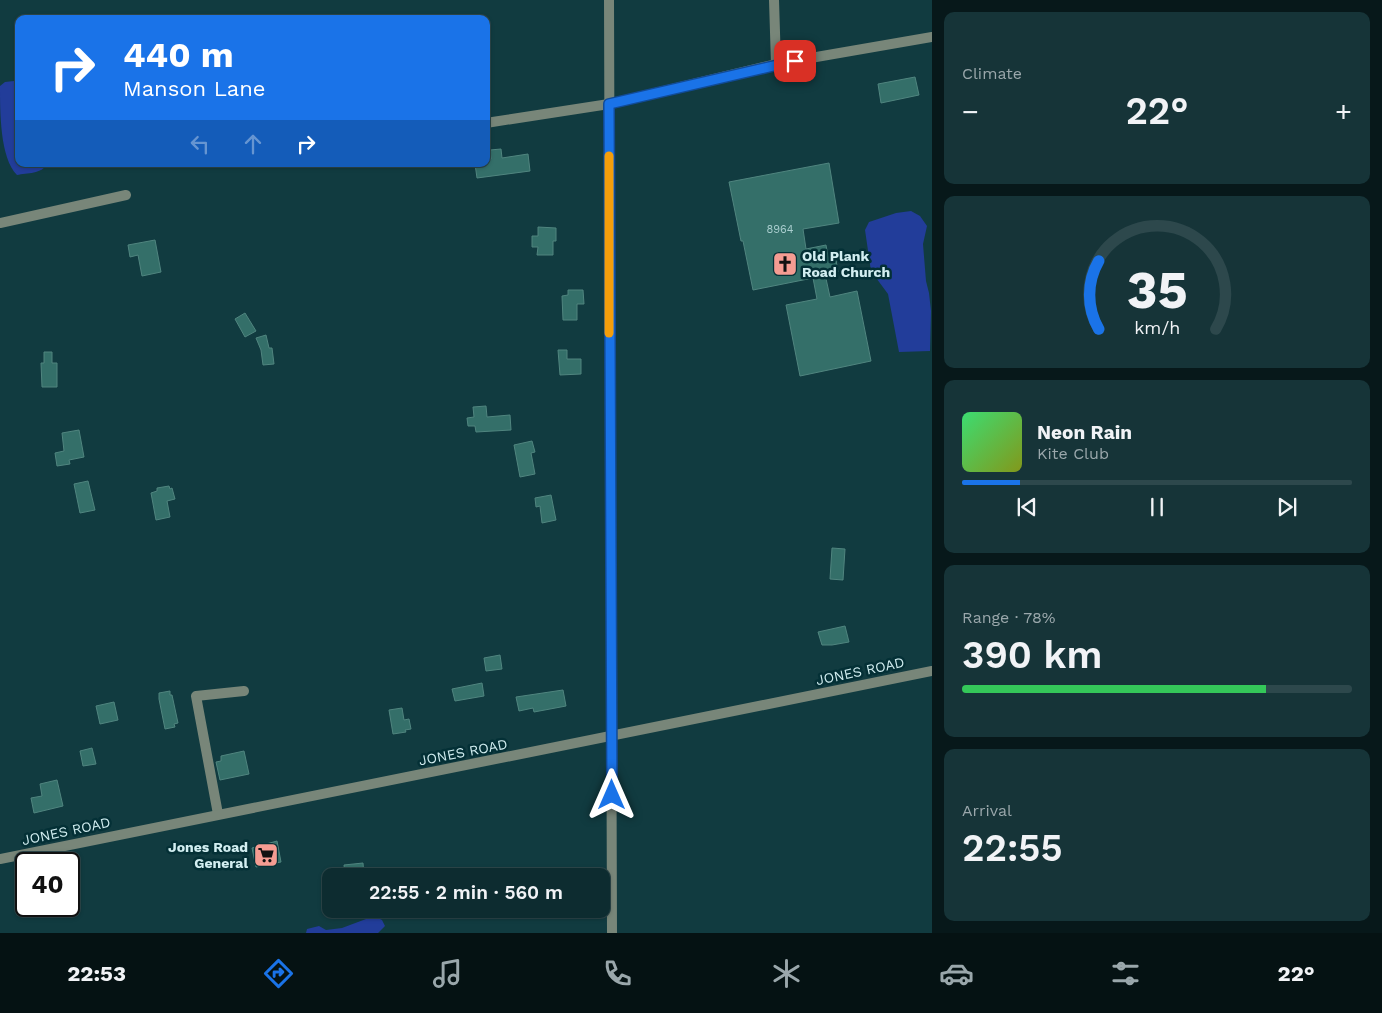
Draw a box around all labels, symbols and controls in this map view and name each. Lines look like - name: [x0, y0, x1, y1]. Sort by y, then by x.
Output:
- text: 440 m: [123, 34, 234, 76]
- icon: right: [40, 35, 105, 100]
- pin: [774, 40, 816, 82]
- icon: arrive: [781, 47, 809, 75]
- text: Climate: [962, 64, 1022, 83]
- text: Manson Lane: [123, 76, 266, 101]
- text: 22°: [1125, 89, 1189, 133]
- text: −: [962, 95, 979, 128]
- text: +: [1335, 95, 1352, 128]
- icon: left: [186, 130, 214, 158]
- icon: ahead: [239, 130, 267, 158]
- icon: right: [292, 130, 320, 158]
- house number: 8964: [767, 223, 794, 236]
- place label: Old Plank Road Church: [802, 248, 890, 280]
- church icon: Old Plank Road Church: [772, 251, 798, 277]
- text: 35: [1126, 260, 1188, 321]
- text: km/h: [1134, 317, 1180, 338]
- text: Neon Rain: [1037, 421, 1132, 444]
- text: Kite Club: [1037, 444, 1109, 463]
- icon: previous: [1013, 493, 1041, 521]
- icon: pause: [1143, 493, 1171, 521]
- icon: next: [1273, 493, 1301, 521]
- text: Range · 78%: [962, 608, 1055, 627]
- text: 390 km: [962, 633, 1102, 677]
- street label: JONES ROAD: [814, 654, 906, 688]
- street label: JONES ROAD: [417, 736, 509, 768]
- position arrow: [585, 768, 637, 820]
- text: Arrival: [962, 801, 1012, 820]
- street label: JONES ROAD: [20, 814, 112, 848]
- text: 22:55: [962, 826, 1063, 870]
- place label: Jones Road General: [168, 839, 248, 871]
- supermarket icon: Jones Road General: [253, 842, 279, 868]
- speed limit sign: 40: [15, 852, 80, 917]
- text: 22:55 · 2 min · 560 m: [369, 881, 563, 904]
- icon: directions: [261, 956, 296, 991]
- icon: music: [430, 956, 465, 991]
- icon: phone: [600, 956, 635, 991]
- icon: climate: [769, 956, 804, 991]
- icon: car: [939, 956, 974, 991]
- icon: filters: [1108, 956, 1143, 991]
- text: 22:53: [67, 961, 126, 986]
- text: 22°: [1278, 961, 1315, 986]

